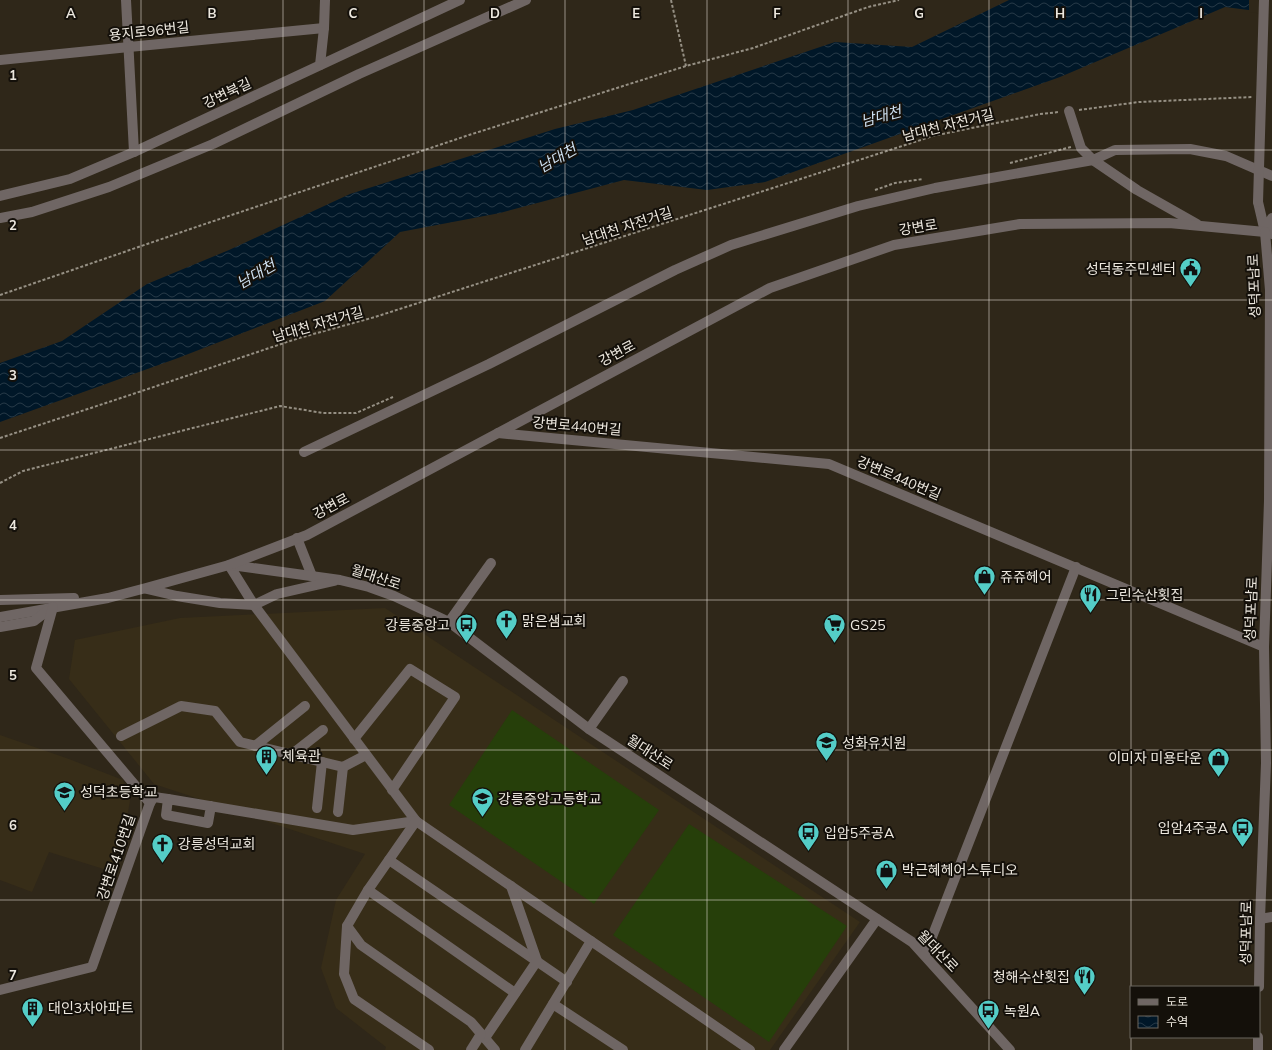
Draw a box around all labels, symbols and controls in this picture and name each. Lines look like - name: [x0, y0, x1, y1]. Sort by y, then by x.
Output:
- text: A: [66, 5, 76, 21]
- text: B: [208, 5, 217, 21]
- text: C: [349, 5, 358, 21]
- text: D: [490, 5, 500, 21]
- text: E: [632, 5, 640, 21]
- text: F: [773, 5, 781, 21]
- text: G: [914, 5, 924, 21]
- text: H: [1055, 5, 1065, 21]
- text: I: [1199, 5, 1203, 21]
- street label: 용지로96번길: [108, 18, 190, 44]
- text: 1: [9, 67, 17, 83]
- street label: 강변북길: [200, 74, 254, 112]
- water label: 남대천: [859, 101, 906, 131]
- street label: 남대천 자전거길: [900, 105, 996, 145]
- water label: 남대천: [534, 138, 582, 177]
- street label: 남대천 자전거길: [580, 203, 674, 249]
- street label: 강변로: [898, 215, 939, 239]
- text: 2: [9, 217, 17, 233]
- street label: 성덕포남로: [1244, 253, 1264, 318]
- water label: 남대천: [233, 254, 281, 293]
- public building icon: 성덕동주민센터: [1178, 256, 1204, 289]
- place label: 성덕동주민센터: [1086, 260, 1176, 278]
- street label: 남대천 자전거길: [270, 302, 366, 346]
- street label: 강변로: [596, 336, 638, 370]
- text: 3: [9, 367, 17, 383]
- street label: 강변로440번길: [532, 413, 622, 439]
- street label: 강변로440번길: [854, 452, 944, 504]
- street label: 강변로: [310, 489, 352, 523]
- text: 4: [9, 517, 17, 533]
- street label: 월대산로: [349, 560, 403, 594]
- shop icon: 쥬쥬헤어: [971, 564, 997, 597]
- place label: 쥬쥬헤어: [1000, 568, 1052, 586]
- street label: 성덕포남로: [1241, 576, 1261, 641]
- restaurant icon: 그린수산횟집: [1077, 582, 1103, 615]
- place label: 그린수산횟집: [1106, 586, 1183, 604]
- church icon: 맑은샘교회: [494, 608, 520, 641]
- bus stop icon: 강릉중앙고: [453, 612, 479, 645]
- place label: 맑은샘교회: [522, 612, 586, 630]
- supermarket icon: GS25: [821, 612, 847, 645]
- place label: 강릉중앙고: [386, 616, 450, 634]
- place label: GS25: [850, 616, 886, 634]
- text: 5: [9, 667, 17, 683]
- street label: 월대산로: [623, 730, 677, 774]
- school or university icon: 성화유치원: [813, 730, 839, 763]
- place label: 성화유치원: [842, 734, 906, 752]
- building icon: 체육관: [254, 743, 280, 776]
- shop icon: 이미자 미용타운: [1205, 745, 1231, 778]
- place label: 체육관: [282, 747, 321, 765]
- place label: 이미자 미용타운: [1108, 749, 1202, 767]
- school or university icon: 성덕초등학교: [51, 779, 77, 812]
- place label: 성덕초등학교: [80, 783, 157, 801]
- school or university icon: 강릉중앙고등학교: [469, 786, 495, 819]
- place label: 강릉중앙고등학교: [498, 790, 601, 808]
- street label: 강변로410번길: [93, 812, 139, 902]
- bus stop icon: 입암4주공A: [1230, 815, 1256, 848]
- text: 6: [9, 817, 17, 833]
- place label: 입암4주공A: [1158, 819, 1229, 837]
- bus stop icon: 입암5주공A: [795, 820, 821, 853]
- place label: 입암5주공A: [824, 824, 895, 842]
- church icon: 강릉성덕교회: [149, 831, 175, 864]
- place label: 강릉성덕교회: [178, 835, 255, 853]
- shop icon: 박근혜헤어스튜디오: [874, 857, 900, 890]
- place label: 박근혜헤어스튜디오: [902, 861, 1018, 879]
- street label: 성덕포남로: [1236, 901, 1256, 965]
- street label: 월대산로: [914, 926, 962, 976]
- restaurant icon: 청해수산횟집: [1072, 964, 1098, 997]
- text: 7: [9, 967, 17, 983]
- place label: 청해수산횟집: [993, 968, 1070, 986]
- legend: [1130, 986, 1260, 1038]
- text: 도로: [1166, 994, 1188, 1009]
- building icon: 대인3차아파트: [20, 995, 46, 1028]
- bus stop icon: 녹원A: [976, 998, 1002, 1031]
- place label: 대인3차아파트: [48, 999, 134, 1017]
- place label: 녹원A: [1004, 1002, 1041, 1020]
- text: 수역: [1166, 1014, 1188, 1029]

